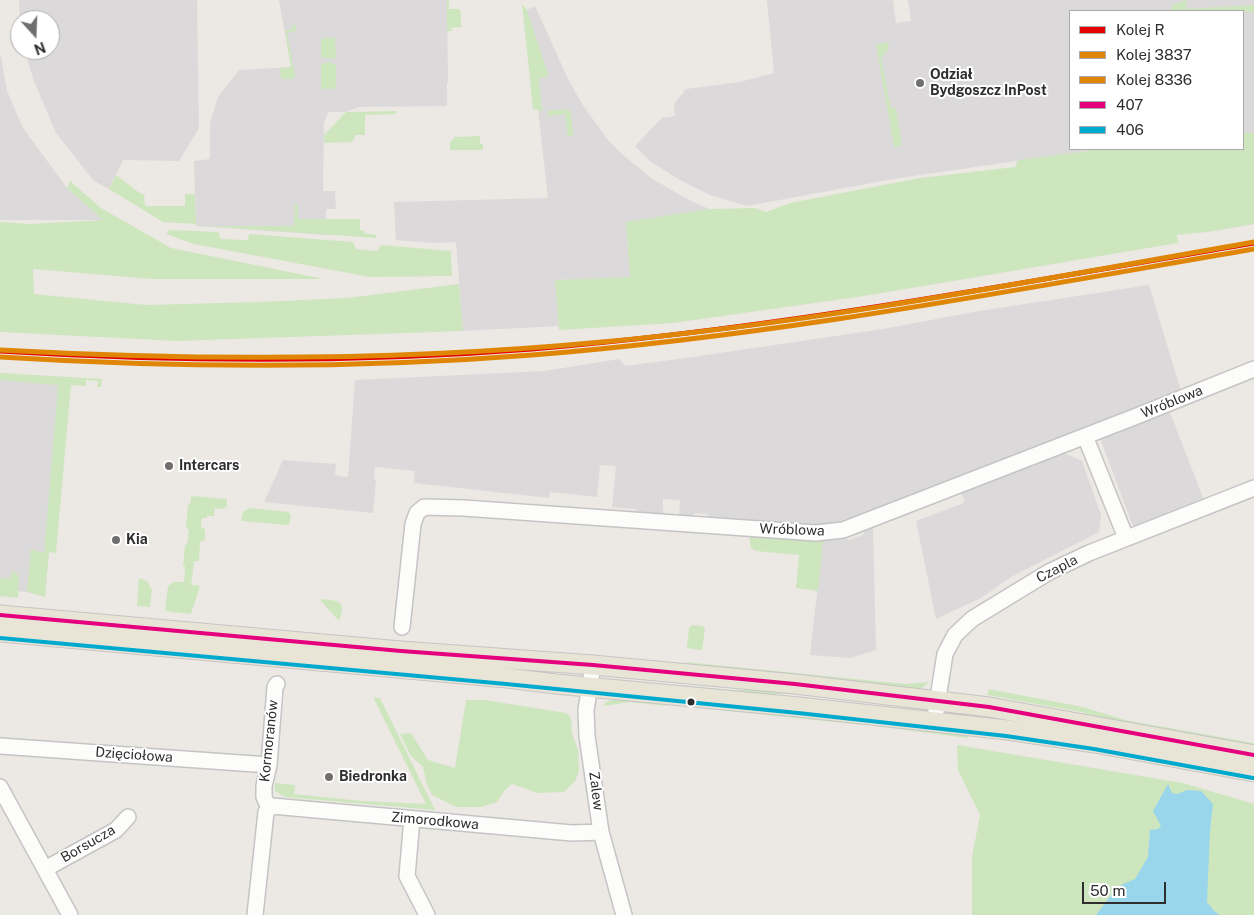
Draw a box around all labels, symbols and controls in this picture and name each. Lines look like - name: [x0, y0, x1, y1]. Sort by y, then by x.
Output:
- north arrow: [10, 10, 60, 60]
- legend: [1069, 10, 1244, 150]
- text: Kolej R: [1116, 21, 1165, 38]
- text: N: [32, 39, 48, 58]
- text: Kolej 3837: [1116, 46, 1192, 63]
- place label: Odział Bydgoszcz InPost: [930, 67, 1047, 100]
- text: Kolej 8336: [1116, 71, 1192, 88]
- marker: Odział Bydgoszcz InPost: [914, 77, 926, 89]
- text: 407: [1116, 96, 1143, 113]
- text: 406: [1116, 121, 1144, 138]
- street label: Wróblowa: [1139, 382, 1205, 422]
- place label: Intercars: [179, 458, 239, 474]
- marker: Intercars: [163, 460, 175, 472]
- street label: Wróblowa: [759, 520, 825, 540]
- place label: Kia: [126, 532, 148, 548]
- marker: Kia: [110, 534, 122, 546]
- street label: Czapla: [1033, 551, 1081, 587]
- unlabelled marker: [686, 697, 696, 707]
- street label: Kormoranów: [256, 699, 282, 783]
- street label: Dzięciołowa: [95, 744, 173, 766]
- place label: Biedronka: [339, 769, 407, 785]
- street label: Zalew: [585, 770, 607, 812]
- marker: Biedronka: [323, 771, 335, 783]
- street label: Zimorodkowa: [391, 809, 479, 833]
- street label: Borsucza: [58, 822, 118, 866]
- scale bar: [1084, 872, 1168, 904]
- text: 50 m: [1090, 882, 1125, 899]

